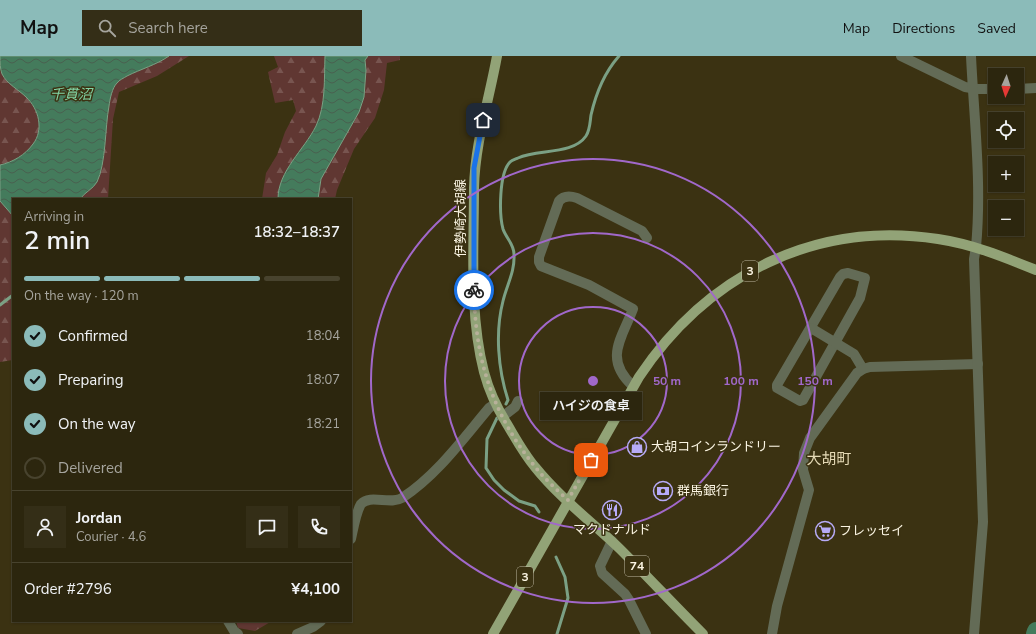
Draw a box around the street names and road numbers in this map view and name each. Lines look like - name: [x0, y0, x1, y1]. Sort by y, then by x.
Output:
- street label: 伊勢崎大胡線: [452, 179, 470, 257]
- road number: 3: [742, 261, 758, 281]
- road number: 74: [625, 556, 649, 576]
- road number: 3: [517, 567, 533, 587]

